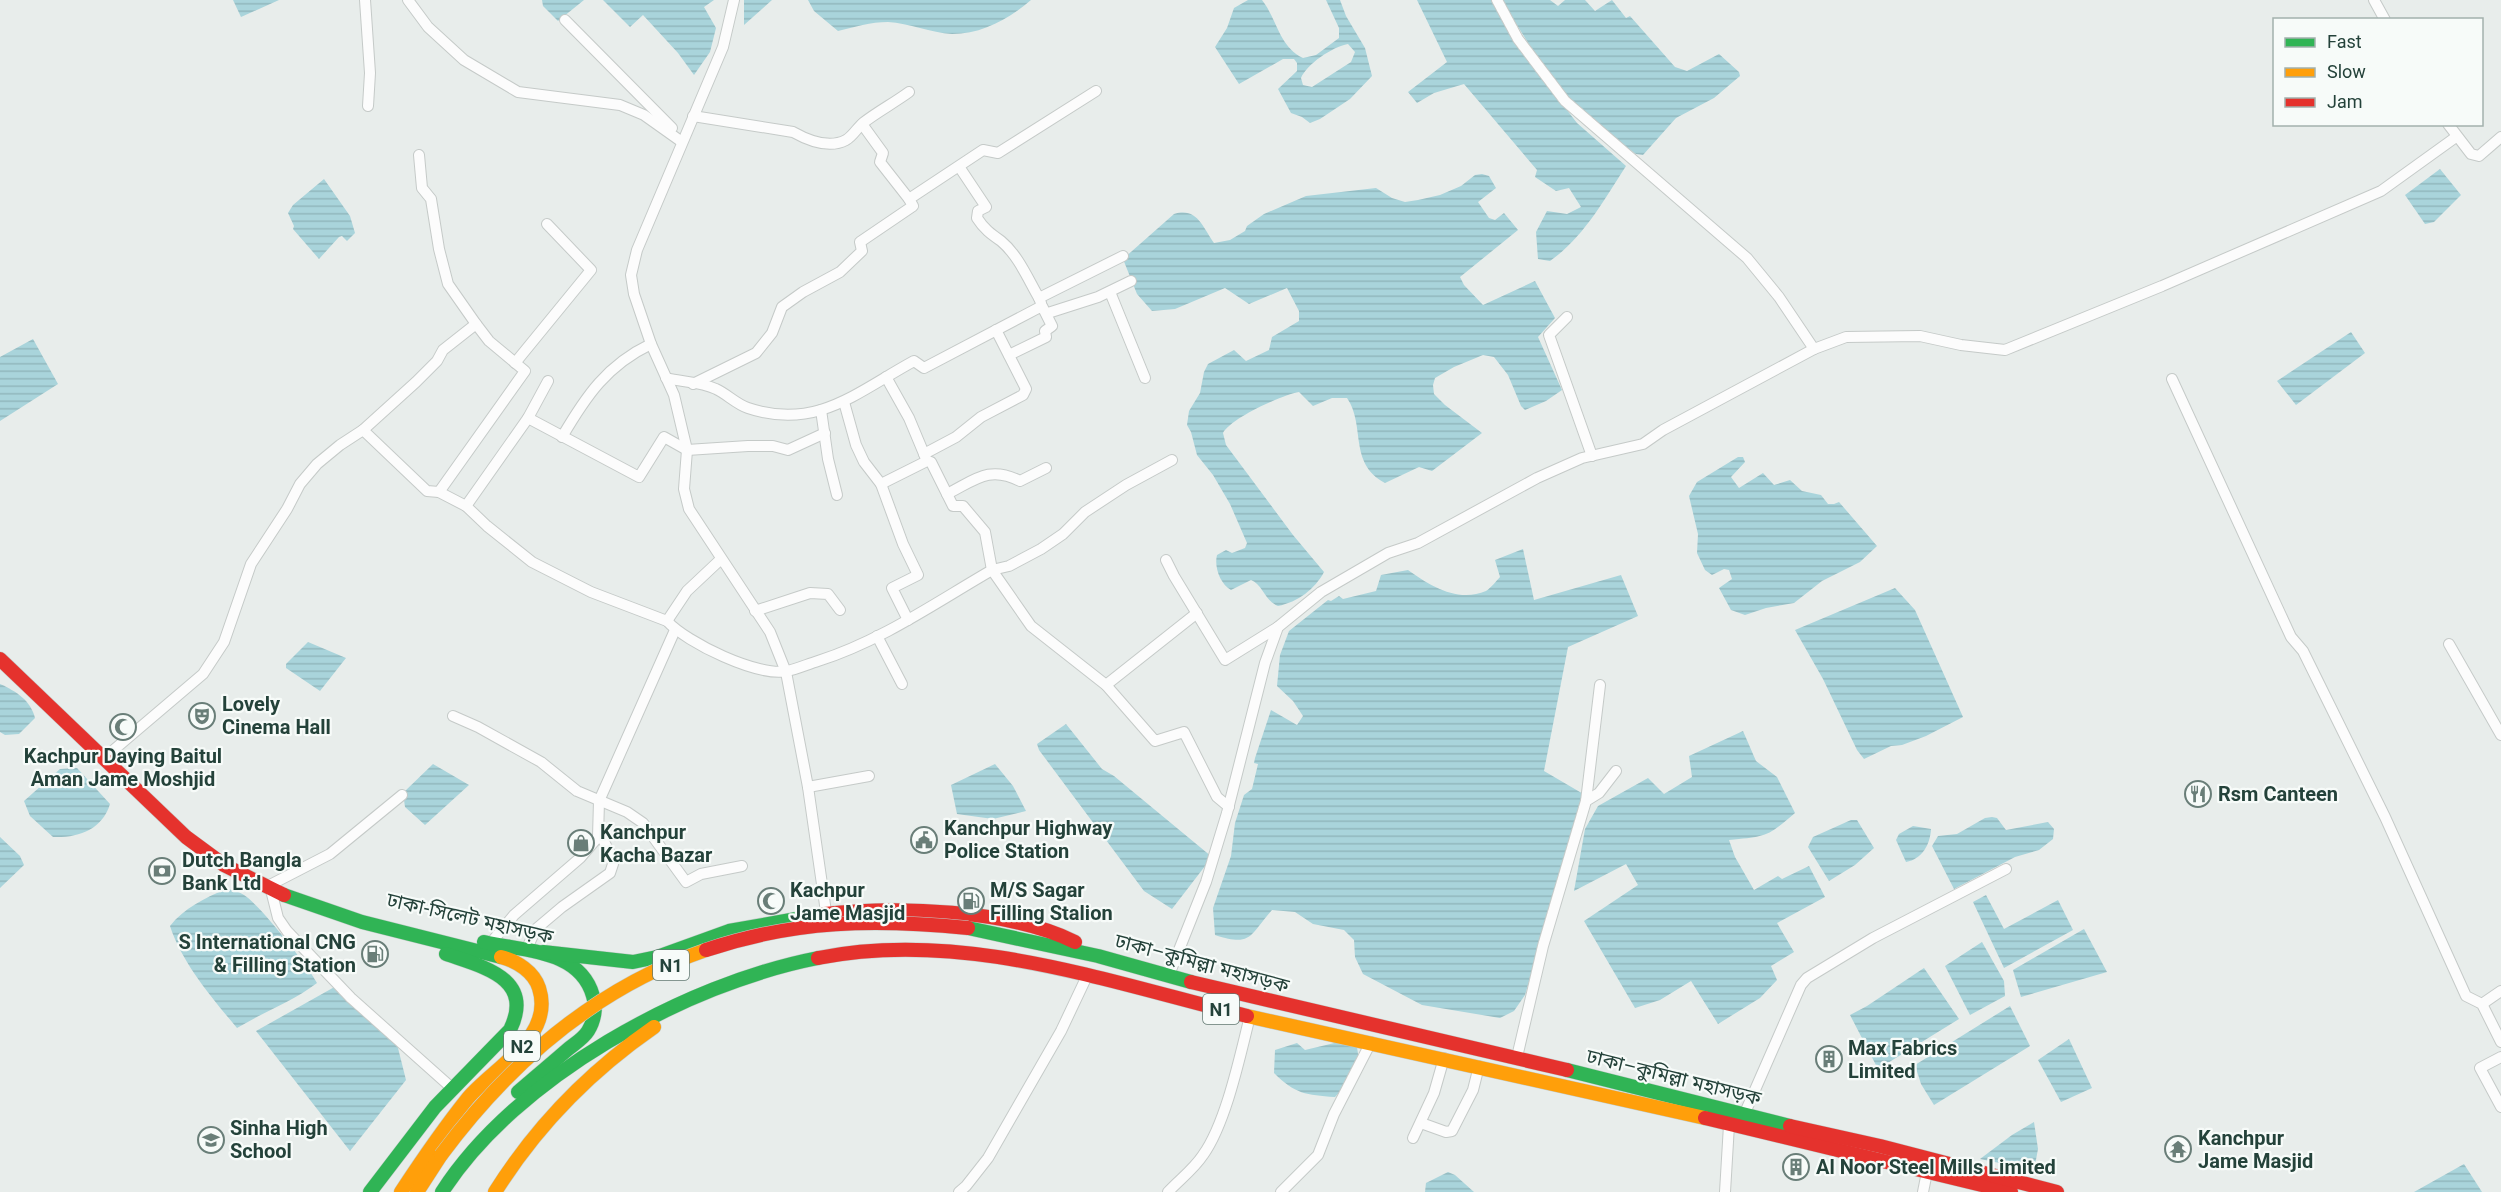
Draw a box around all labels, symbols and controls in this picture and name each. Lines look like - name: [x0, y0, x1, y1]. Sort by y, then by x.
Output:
- legend: [2273, 18, 2483, 126]
- text: Fast: [2327, 31, 2362, 52]
- text: Slow: [2327, 61, 2366, 82]
- text: Jam: [2327, 91, 2363, 112]
- place label: Lovely Cinema Hall: [222, 692, 331, 739]
- theatre icon: Lovely Cinema Hall: [187, 701, 217, 731]
- mosque icon: Kachpur Daying Baitul Aman Jame Moshjid: [108, 712, 138, 742]
- place label: Kachpur Daying Baitul Aman Jame Moshjid: [24, 744, 222, 791]
- restaurant icon: Rsm Canteen: [2183, 779, 2213, 809]
- place label: Rsm Canteen: [2218, 782, 2338, 806]
- place label: Kanchpur Highway Police Station: [944, 816, 1113, 863]
- place label: Kanchpur Kacha Bazar: [600, 820, 713, 867]
- public building icon: Kanchpur Highway Police Station: [909, 825, 939, 855]
- shop icon: Kanchpur Kacha Bazar: [566, 828, 596, 858]
- place label: Dutch Bangla Bank Ltd: [182, 848, 302, 895]
- bank icon: Dutch Bangla Bank Ltd: [147, 856, 177, 886]
- place label: Kachpur Jame Masjid: [790, 878, 905, 925]
- place label: M/S Sagar Filling Stalion: [990, 878, 1113, 925]
- mosque icon: Kachpur Jame Masjid: [756, 886, 786, 916]
- fuel station icon: M/S Sagar Filling Stalion: [956, 886, 986, 916]
- street label: ঢাকা-সিলেট মহাসড়ক: [384, 887, 556, 949]
- street label: ঢাকা–কুমিল্লা মহাসড়ক: [1111, 928, 1292, 998]
- place label: S International CNG & Filling Station: [178, 930, 356, 977]
- fuel station icon: S International CNG & Filling Station: [360, 939, 390, 969]
- road number: N1: [653, 950, 689, 980]
- road number: N1: [1203, 994, 1239, 1024]
- road number: N2: [504, 1031, 540, 1061]
- place label: Max Fabrics Limited: [1848, 1036, 1957, 1083]
- street label: ঢাকা–কুমিল্লা মহাসড়ক: [1583, 1043, 1765, 1111]
- building icon: Max Fabrics Limited: [1814, 1044, 1844, 1074]
- place label: Sinha High School: [230, 1116, 328, 1163]
- school or university icon: Sinha High School: [196, 1125, 226, 1155]
- place label: Kanchpur Jame Masjid: [2198, 1126, 2313, 1173]
- temple icon: Kanchpur Jame Masjid: [2163, 1134, 2193, 1164]
- building icon: Al Noor Steel Mills Limited: [1781, 1152, 1811, 1182]
- place label: Al Noor Steel Mills Limited: [1816, 1155, 2056, 1179]

